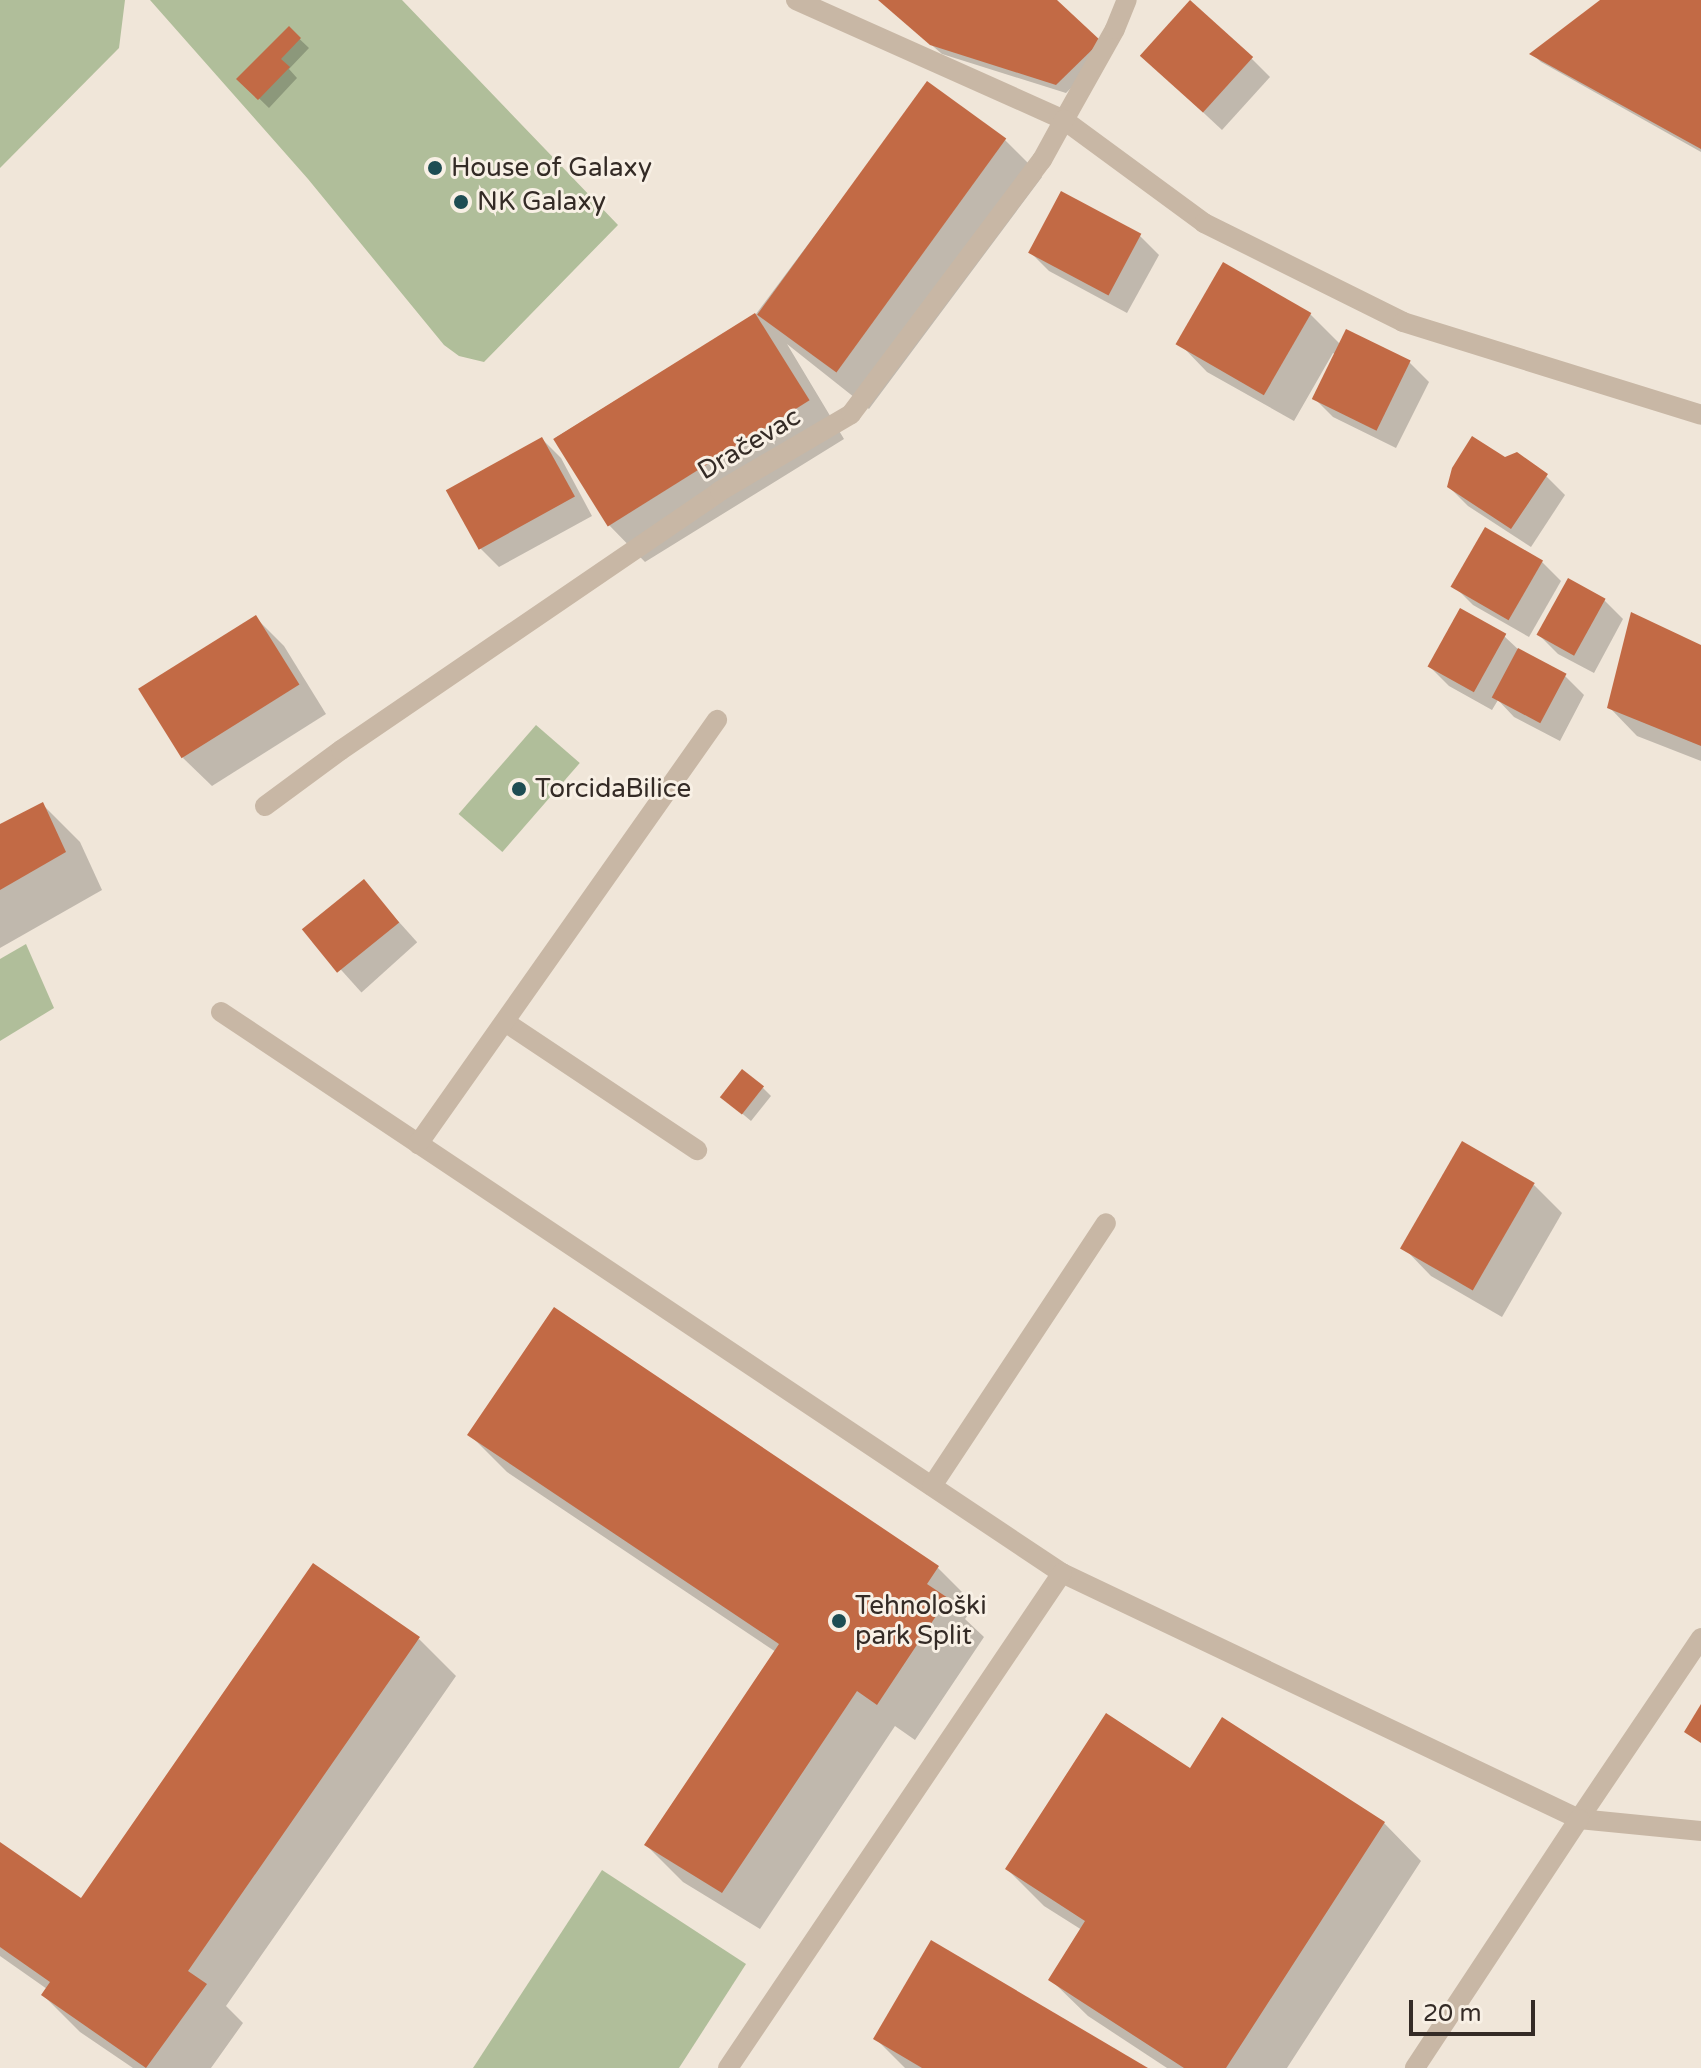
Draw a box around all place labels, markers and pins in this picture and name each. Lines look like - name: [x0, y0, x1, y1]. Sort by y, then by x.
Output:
- place label: House of Galaxy: [451, 152, 652, 184]
- marker: House of Galaxy: [426, 159, 444, 177]
- place label: NK Galaxy: [477, 186, 606, 218]
- marker: NK Galaxy: [452, 193, 470, 211]
- place label: TorcidaBilice: [535, 773, 691, 805]
- marker: TorcidaBilice: [510, 780, 528, 798]
- place label: Tehnološki park Split: [855, 1590, 987, 1652]
- marker: Tehnološki park Split: [830, 1612, 848, 1630]

